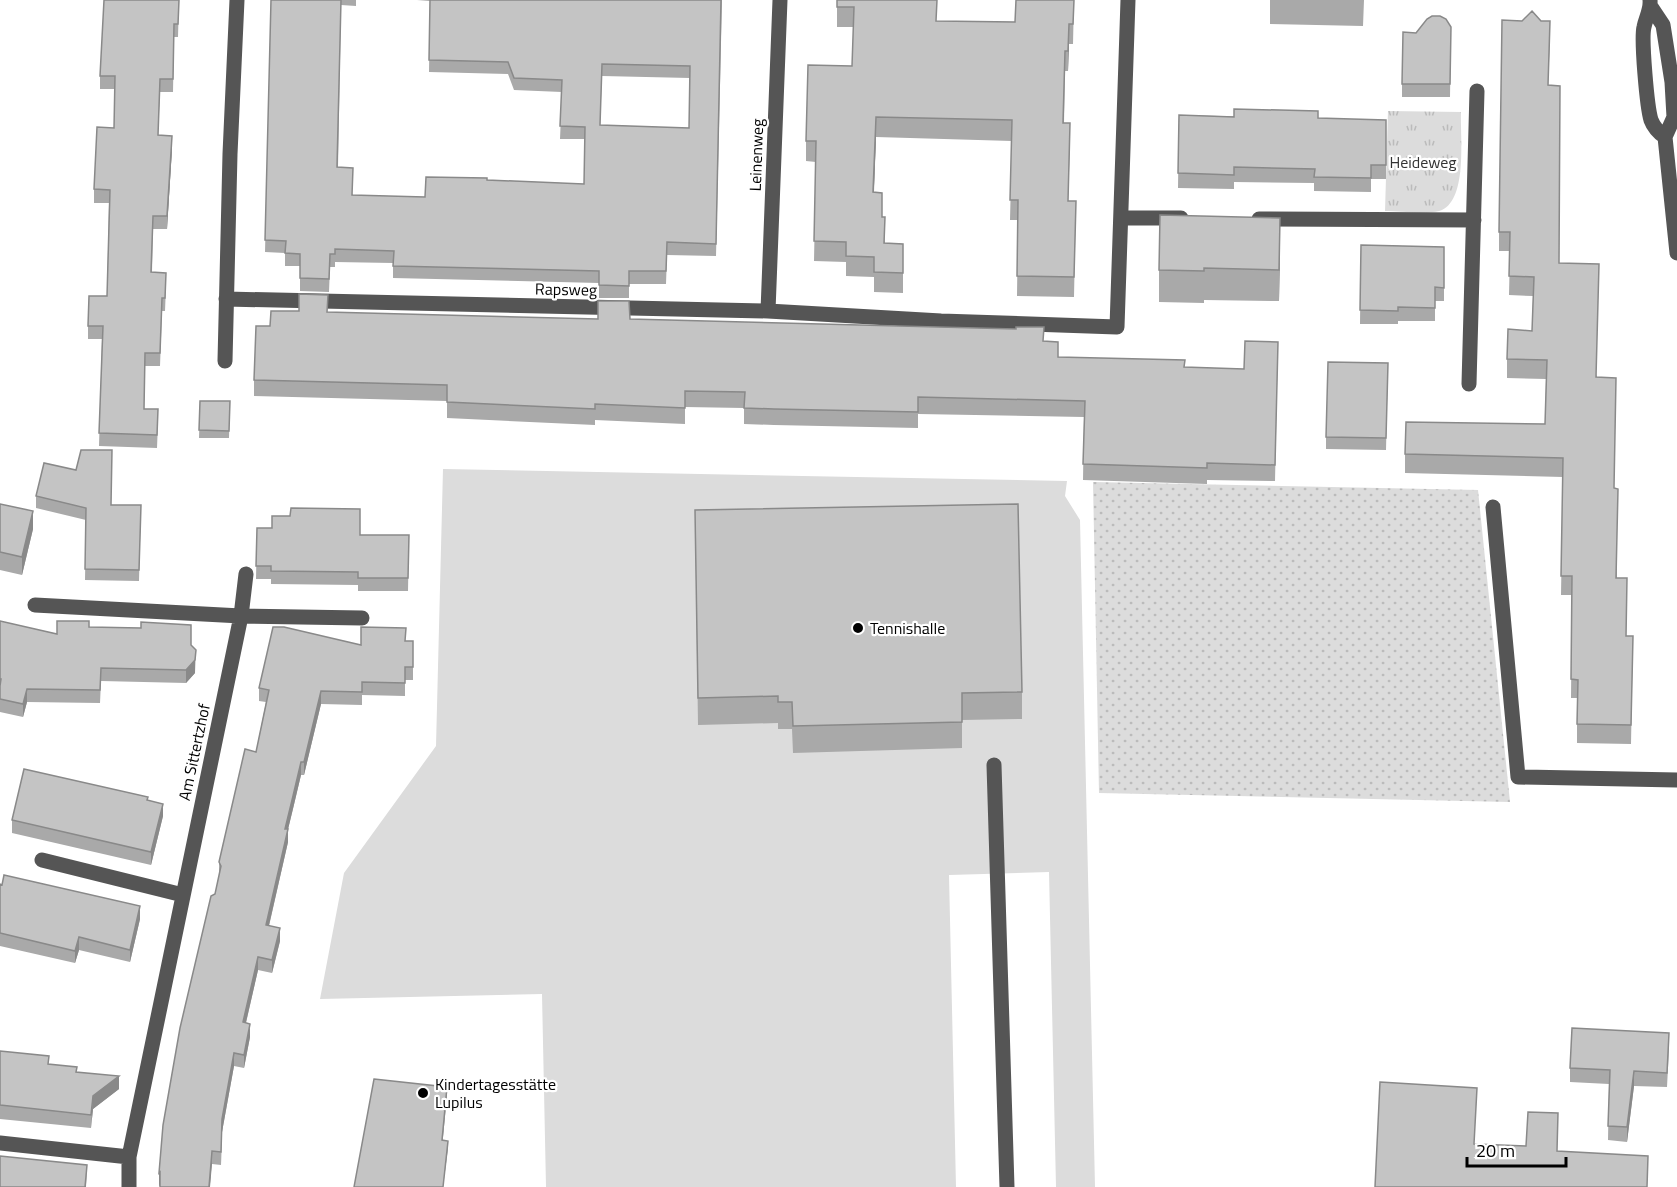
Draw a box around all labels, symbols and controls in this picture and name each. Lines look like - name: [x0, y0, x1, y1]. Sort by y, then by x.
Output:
- street label: Leinenweg: [743, 118, 769, 192]
- park label: Heideweg: [1389, 150, 1457, 174]
- street label: Rapsweg: [535, 276, 597, 302]
- place label: Tennishalle: [870, 616, 945, 640]
- marker: Tennishalle: [851, 621, 865, 635]
- street label: Am Sittertzhof: [172, 701, 216, 803]
- place label: Kindertagesstätte Lupilus: [435, 1072, 556, 1114]
- marker: Kindertagesstätte Lupilus: [416, 1086, 430, 1100]
- scale bar: [1467, 1130, 1566, 1168]
- text: 20 m: [1476, 1137, 1515, 1164]

